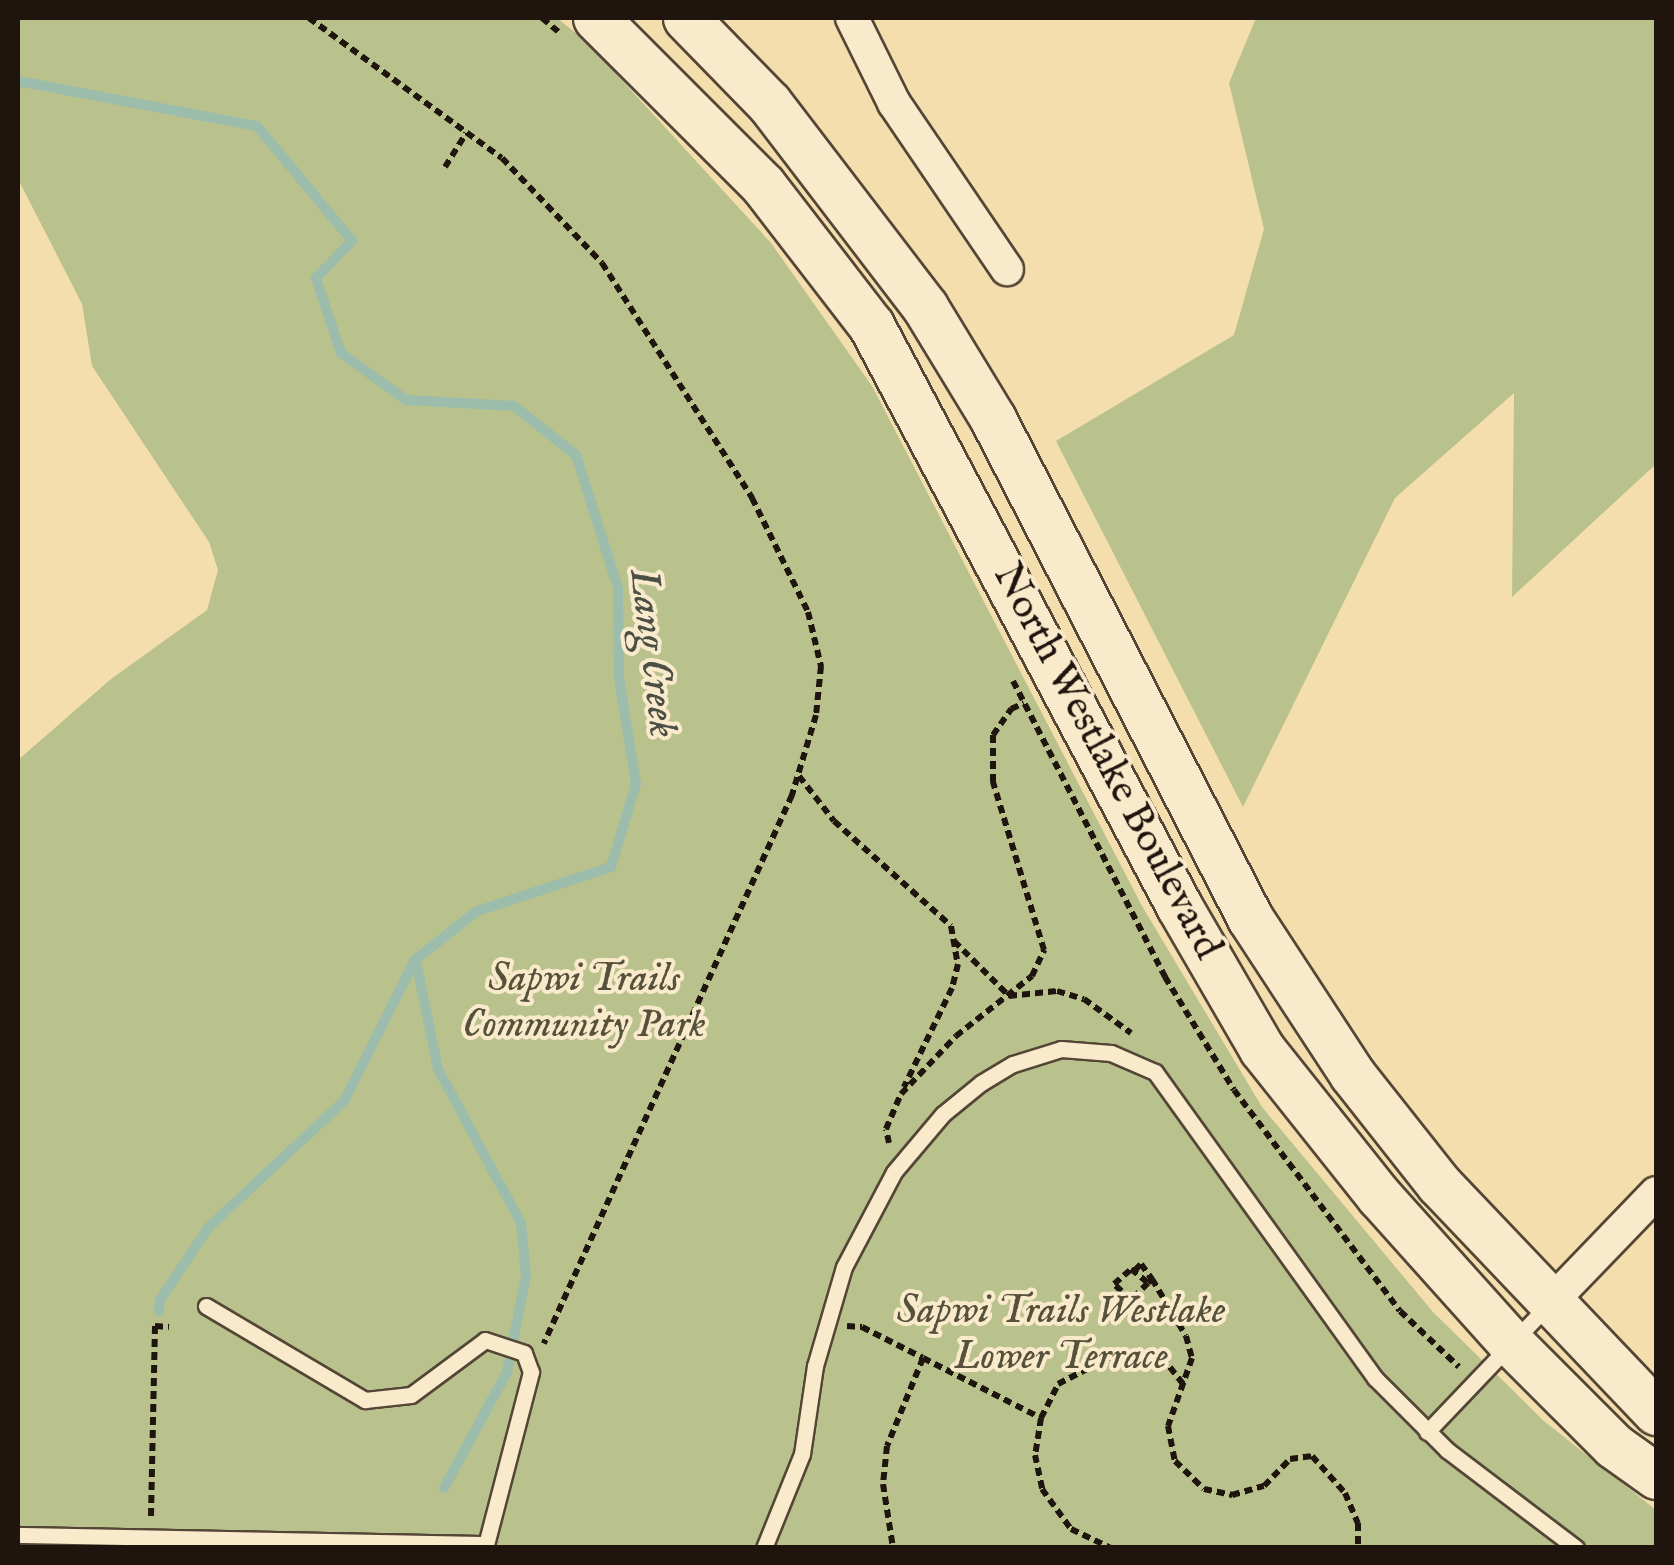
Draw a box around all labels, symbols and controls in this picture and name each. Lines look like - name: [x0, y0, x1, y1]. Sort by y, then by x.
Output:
- street label: North Westlake Boulevard: [981, 556, 1231, 968]
- water label: Lang Creek: [617, 566, 687, 740]
- park label: Sapwi Trails Community Park: [462, 956, 706, 1050]
- park label: Sapwi Trails Westlake Lower Terrace: [897, 1288, 1225, 1382]

